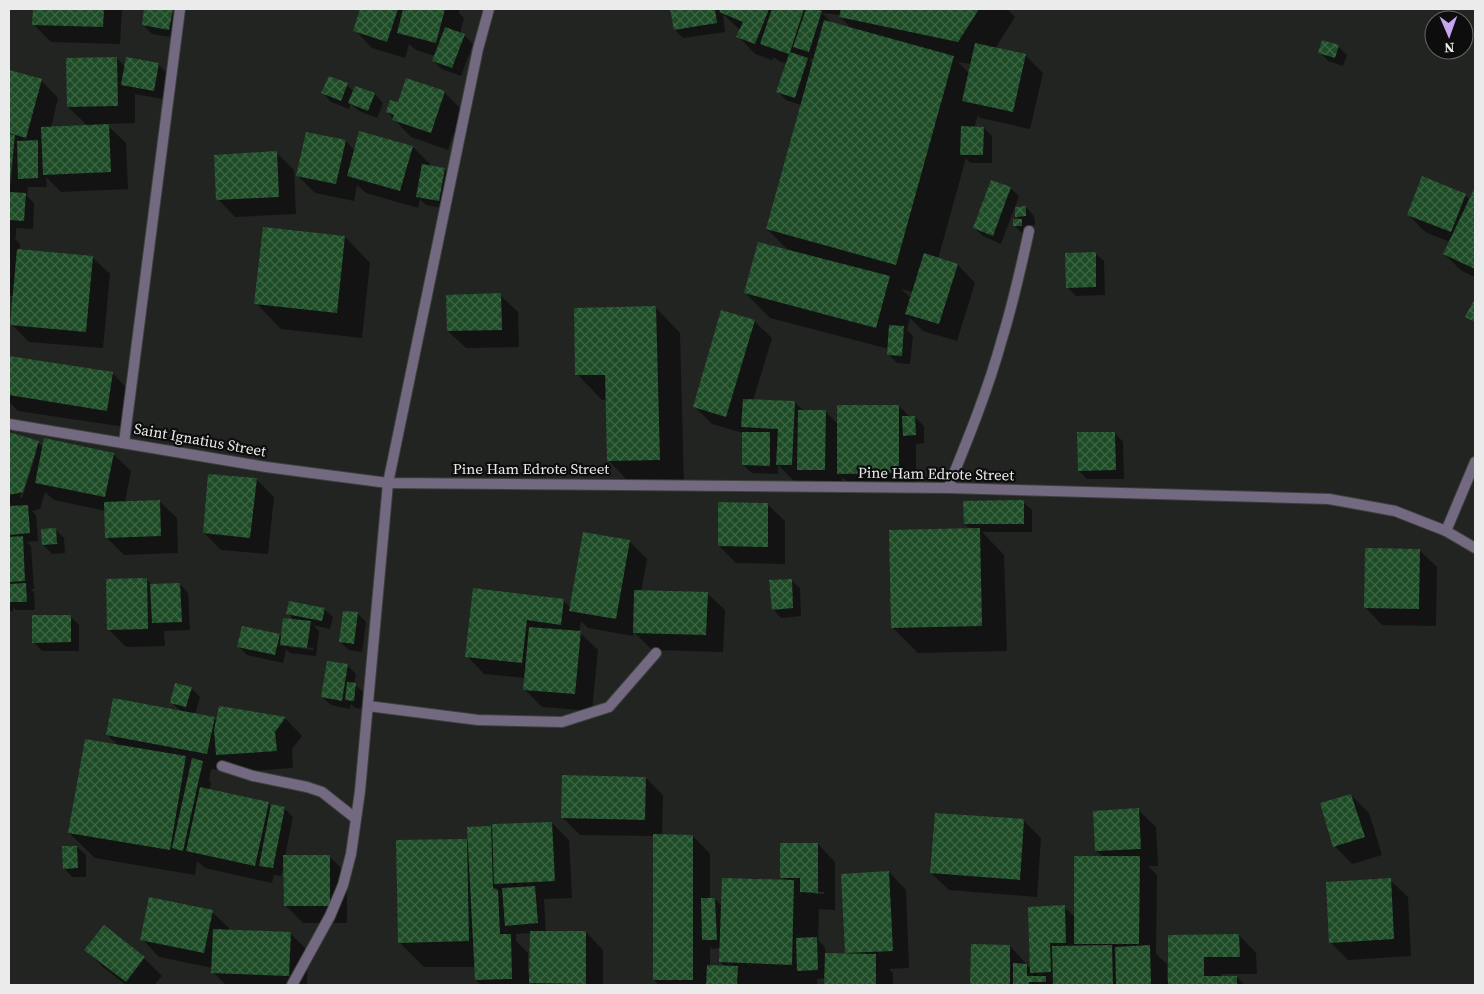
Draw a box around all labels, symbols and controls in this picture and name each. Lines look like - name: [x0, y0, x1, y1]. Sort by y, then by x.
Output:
- north arrow: [1424, 10, 1474, 60]
- text: N: [1444, 38, 1455, 58]
- street label: Saint Ignatius Street: [132, 418, 268, 461]
- street label: Pine Ham Edrote Street: [453, 458, 609, 479]
- street label: Pine Ham Edrote Street: [858, 462, 1015, 485]

